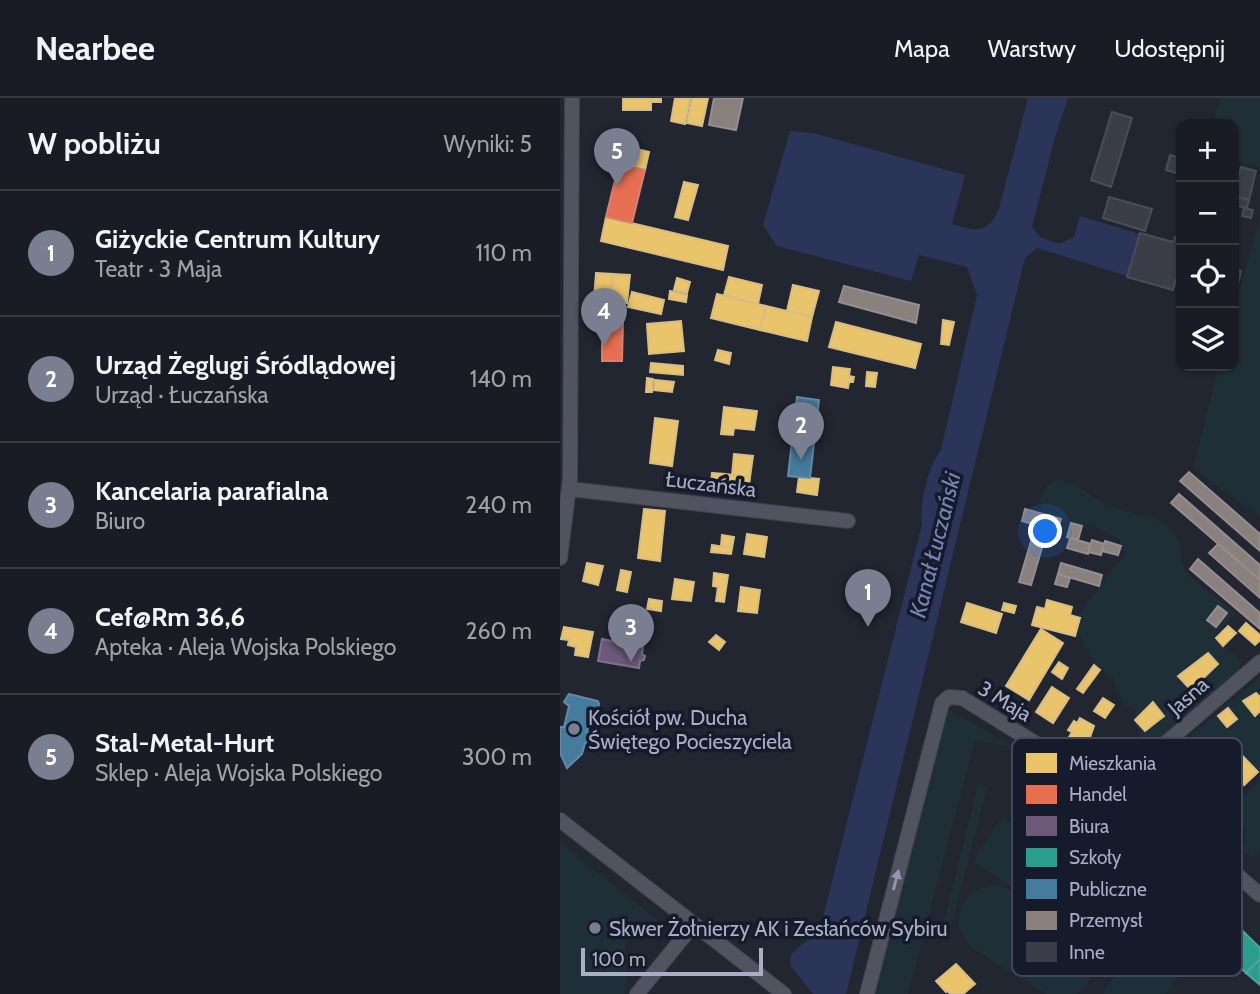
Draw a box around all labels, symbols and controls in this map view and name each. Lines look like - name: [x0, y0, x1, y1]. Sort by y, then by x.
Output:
- text: Nearbee: [35, 28, 155, 68]
- text: Mapa: [894, 34, 950, 63]
- text: Warstwy: [988, 34, 1076, 63]
- text: Udostępnij: [1114, 34, 1225, 63]
- map controls: [1176, 119, 1239, 371]
- button: +: [1176, 119, 1239, 182]
- text: W pobliżu: [28, 125, 161, 162]
- pin: 5: [594, 128, 640, 186]
- text: Wyniki: 5: [443, 130, 532, 158]
- button: −: [1176, 182, 1239, 245]
- text: Giżyckie Centrum Kultury: [95, 223, 380, 255]
- text: 1: [47, 239, 55, 267]
- text: 110 m: [476, 239, 532, 267]
- button: locate: [1176, 245, 1239, 308]
- text: Teatr · 3 Maja: [95, 255, 222, 283]
- pin: 4: [581, 288, 627, 346]
- button: layers: [1176, 308, 1239, 371]
- text: Urząd Żeglugi Śródlądowej: [95, 349, 396, 381]
- text: 2: [45, 365, 57, 393]
- text: 140 m: [470, 365, 532, 393]
- text: Urząd · Łuczańska: [95, 381, 269, 409]
- pin: 2: [778, 402, 824, 460]
- street label: Łuczańska: [664, 466, 758, 502]
- water label: Kanał Łuczański: [903, 468, 967, 621]
- text: Kancelaria parafialna: [95, 475, 329, 507]
- text: 3: [45, 491, 57, 519]
- text: 240 m: [465, 491, 532, 519]
- text: Biuro: [95, 507, 145, 535]
- your location: [1028, 514, 1062, 548]
- pin: 1: [845, 569, 891, 627]
- text: Cef@Rm 36,6: [95, 601, 245, 633]
- pin: 3: [608, 604, 654, 662]
- text: 4: [44, 617, 58, 645]
- text: 260 m: [465, 617, 532, 645]
- text: Apteka · Aleja Wojska Polskiego: [95, 633, 396, 661]
- street label: Jasna: [1162, 672, 1213, 721]
- street label: 3 Maja: [973, 675, 1036, 727]
- place label: Kościół pw. Ducha Świętego Pocieszyciela: [588, 705, 792, 754]
- marker: Kościół pw. Ducha Świętego Pocieszyciela: [566, 721, 582, 737]
- text: Stal-Metal-Hurt: [95, 727, 274, 759]
- legend: [1012, 738, 1242, 976]
- text: 5: [45, 743, 57, 771]
- text: 300 m: [462, 743, 532, 771]
- text: Mieszkania: [1069, 752, 1156, 775]
- text: Sklep · Aleja Wojska Polskiego: [95, 759, 382, 787]
- text: Handel: [1069, 783, 1127, 806]
- text: Biura: [1069, 815, 1109, 838]
- text: Szkoły: [1069, 846, 1122, 869]
- one-way arrow: [892, 870, 902, 891]
- text: Publiczne: [1069, 878, 1147, 901]
- text: Przemysł: [1069, 909, 1143, 932]
- place label: Skwer Żołnierzy AK i Zesłańców Sybiru: [609, 916, 948, 941]
- marker: Skwer Żołnierzy AK i Zesłańców Sybiru: [587, 920, 603, 936]
- text: Inne: [1069, 941, 1105, 964]
- scale bar: [581, 945, 763, 977]
- text: 100 m: [592, 948, 646, 971]

